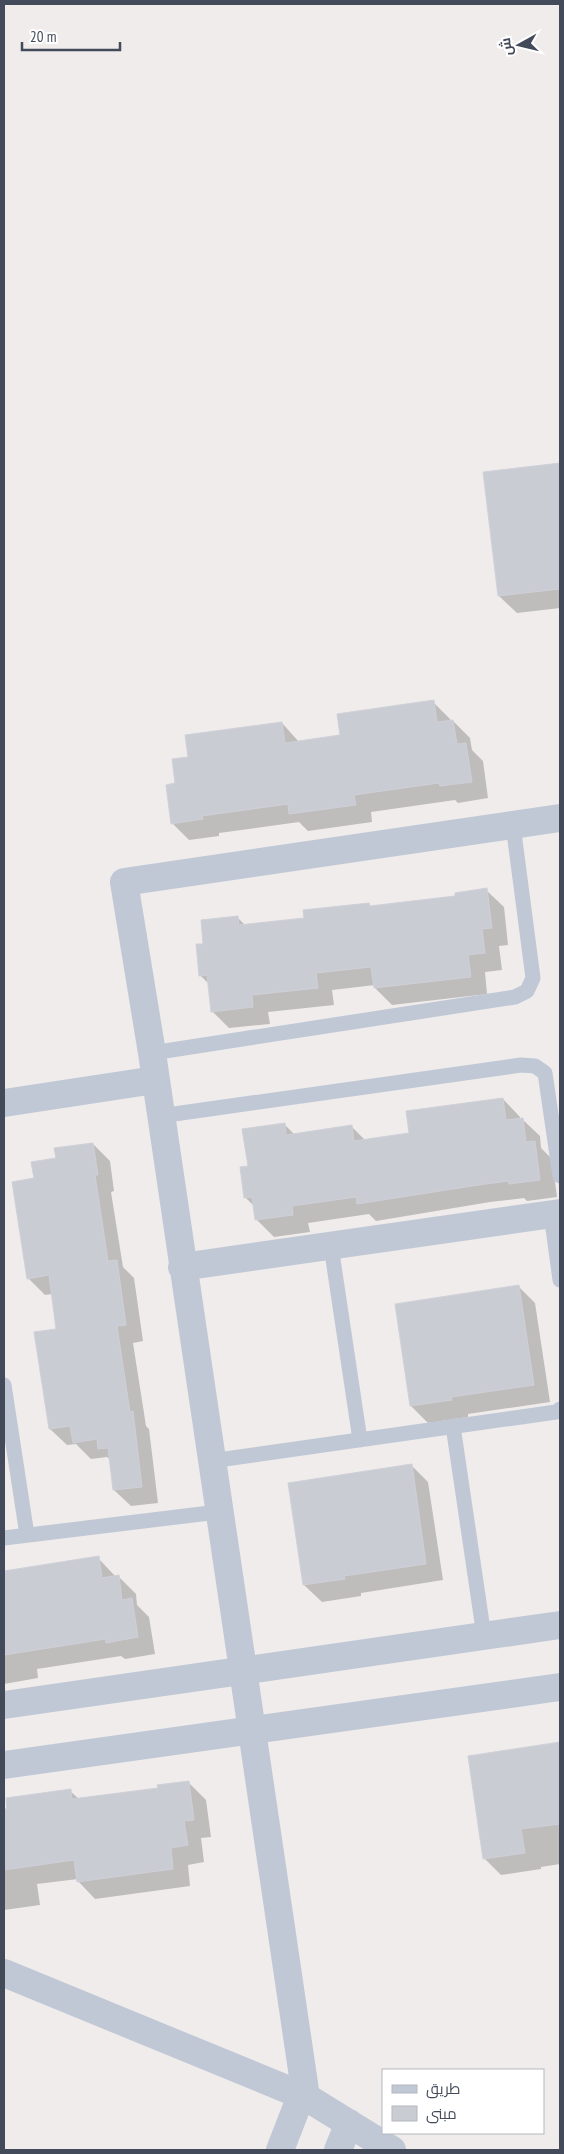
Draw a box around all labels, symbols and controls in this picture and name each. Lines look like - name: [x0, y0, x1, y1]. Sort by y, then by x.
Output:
- scale bar: [22, 20, 120, 52]
- north arrow: [494, 20, 544, 70]
- text: 20 m: [30, 27, 56, 46]
- text: ش: [496, 37, 516, 57]
- legend: [382, 2069, 544, 2134]
- text: طريق: [426, 2079, 460, 2099]
- text: مبنى: [426, 2104, 457, 2124]

